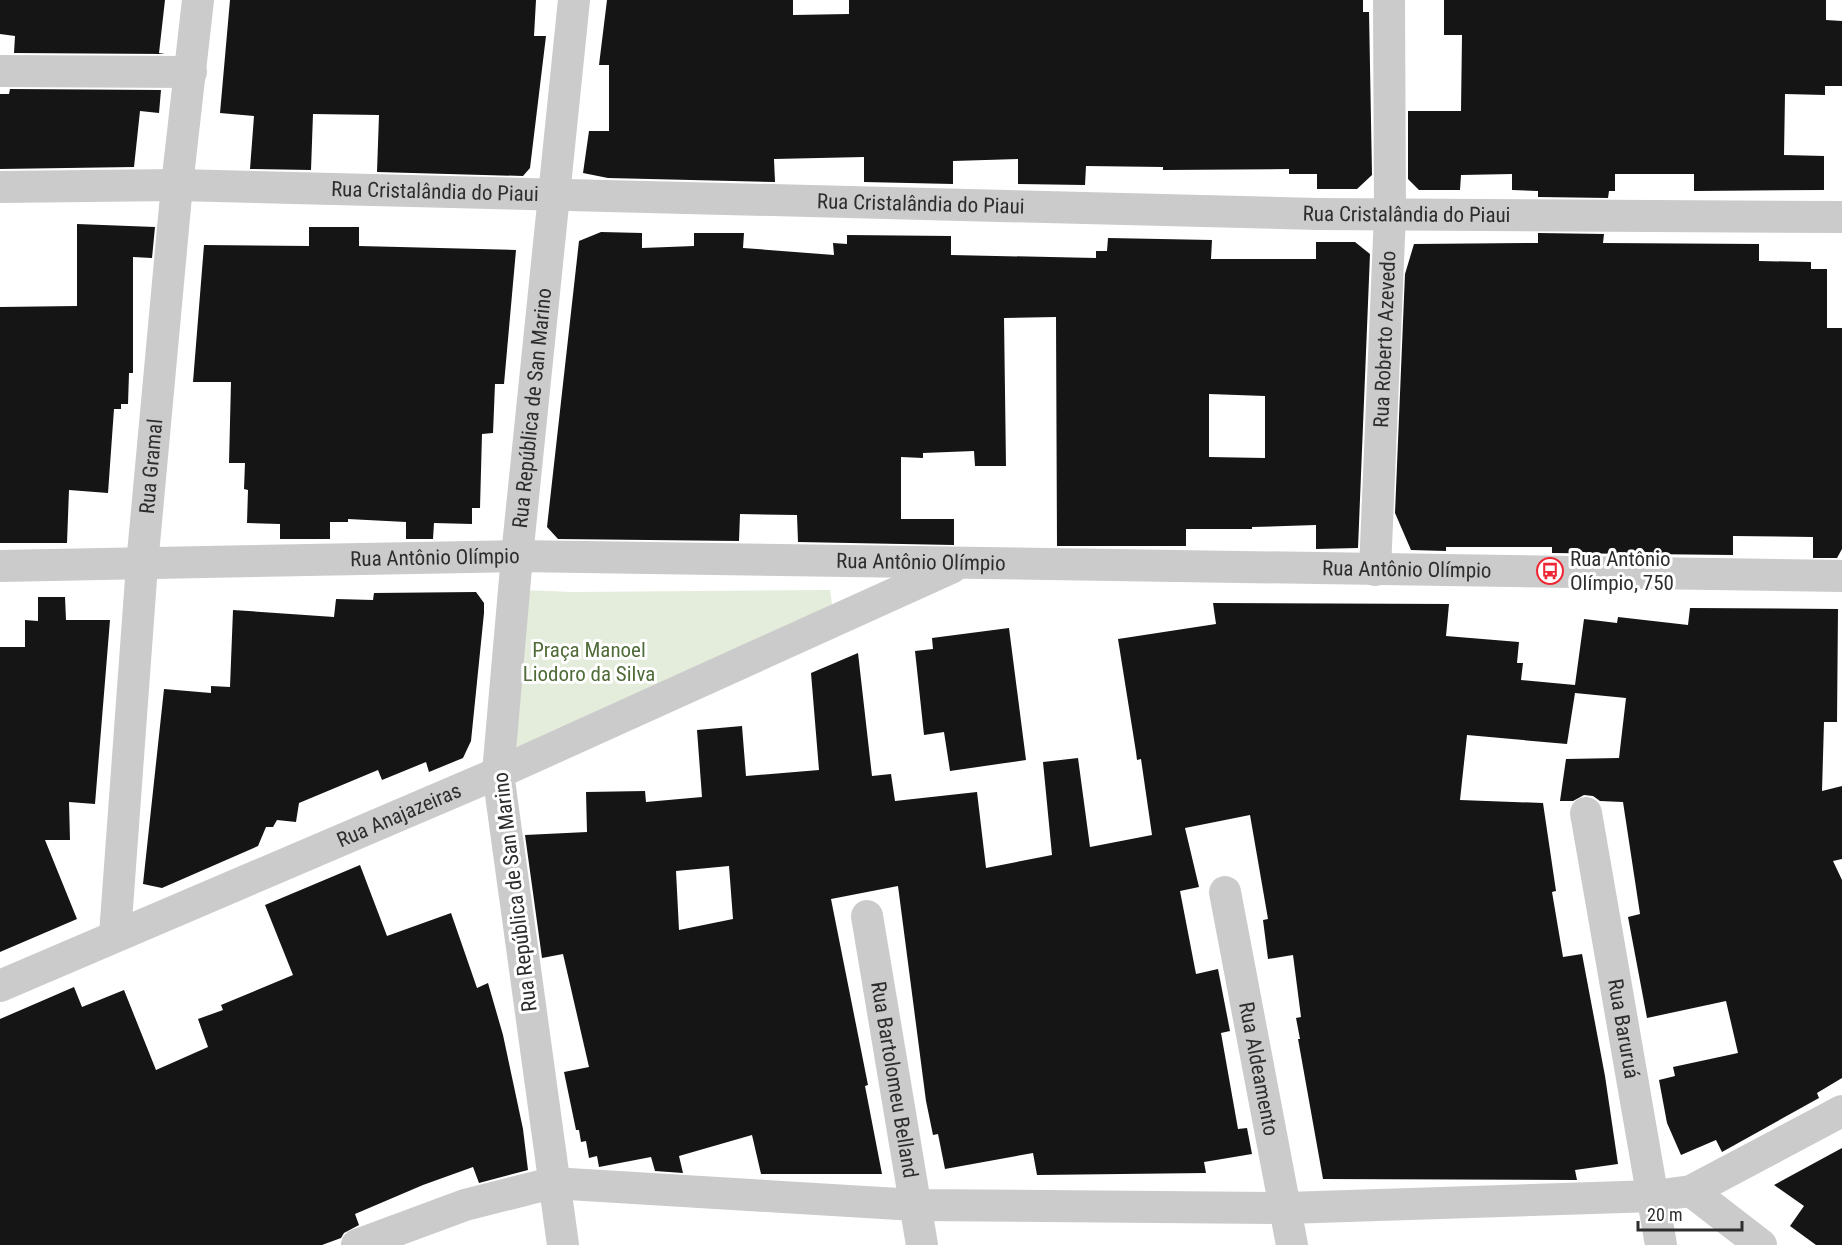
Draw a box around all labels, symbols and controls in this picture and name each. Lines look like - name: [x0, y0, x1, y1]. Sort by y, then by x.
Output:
- street label: Rua Cristalândia do Piaui: [331, 177, 539, 206]
- street label: Rua Cristalândia do Piaui: [817, 189, 1025, 219]
- street label: Rua Cristalândia do Piaui: [1302, 202, 1511, 227]
- street label: Rua Roberto Azevedo: [1369, 250, 1400, 428]
- street label: Rua República de San Marino: [508, 287, 556, 529]
- street label: Rua Gramal: [135, 418, 167, 515]
- street label: Rua Antônio Olímpio: [350, 544, 520, 571]
- place label: Rua Antônio Olímpio, 750: [1570, 547, 1674, 595]
- street label: Rua Antônio Olímpio: [836, 549, 1006, 575]
- street label: Rua Antônio Olímpio: [1322, 556, 1492, 583]
- bus stop icon: Rua Antônio Olímpio, 750: [1535, 556, 1565, 586]
- park label: Praça Manoel Liodoro da Silva: [523, 638, 655, 686]
- street label: Rua República de San Marino: [488, 771, 542, 1013]
- street label: Rua Anajazeiras: [333, 778, 465, 852]
- street label: Rua Baruruá: [1603, 977, 1644, 1081]
- street label: Rua Bartolomeu Belland: [866, 980, 923, 1180]
- street label: Rua Aldeamento: [1234, 1000, 1283, 1138]
- scale bar: [1638, 1194, 1742, 1232]
- text: 20 m: [1647, 1204, 1682, 1225]

